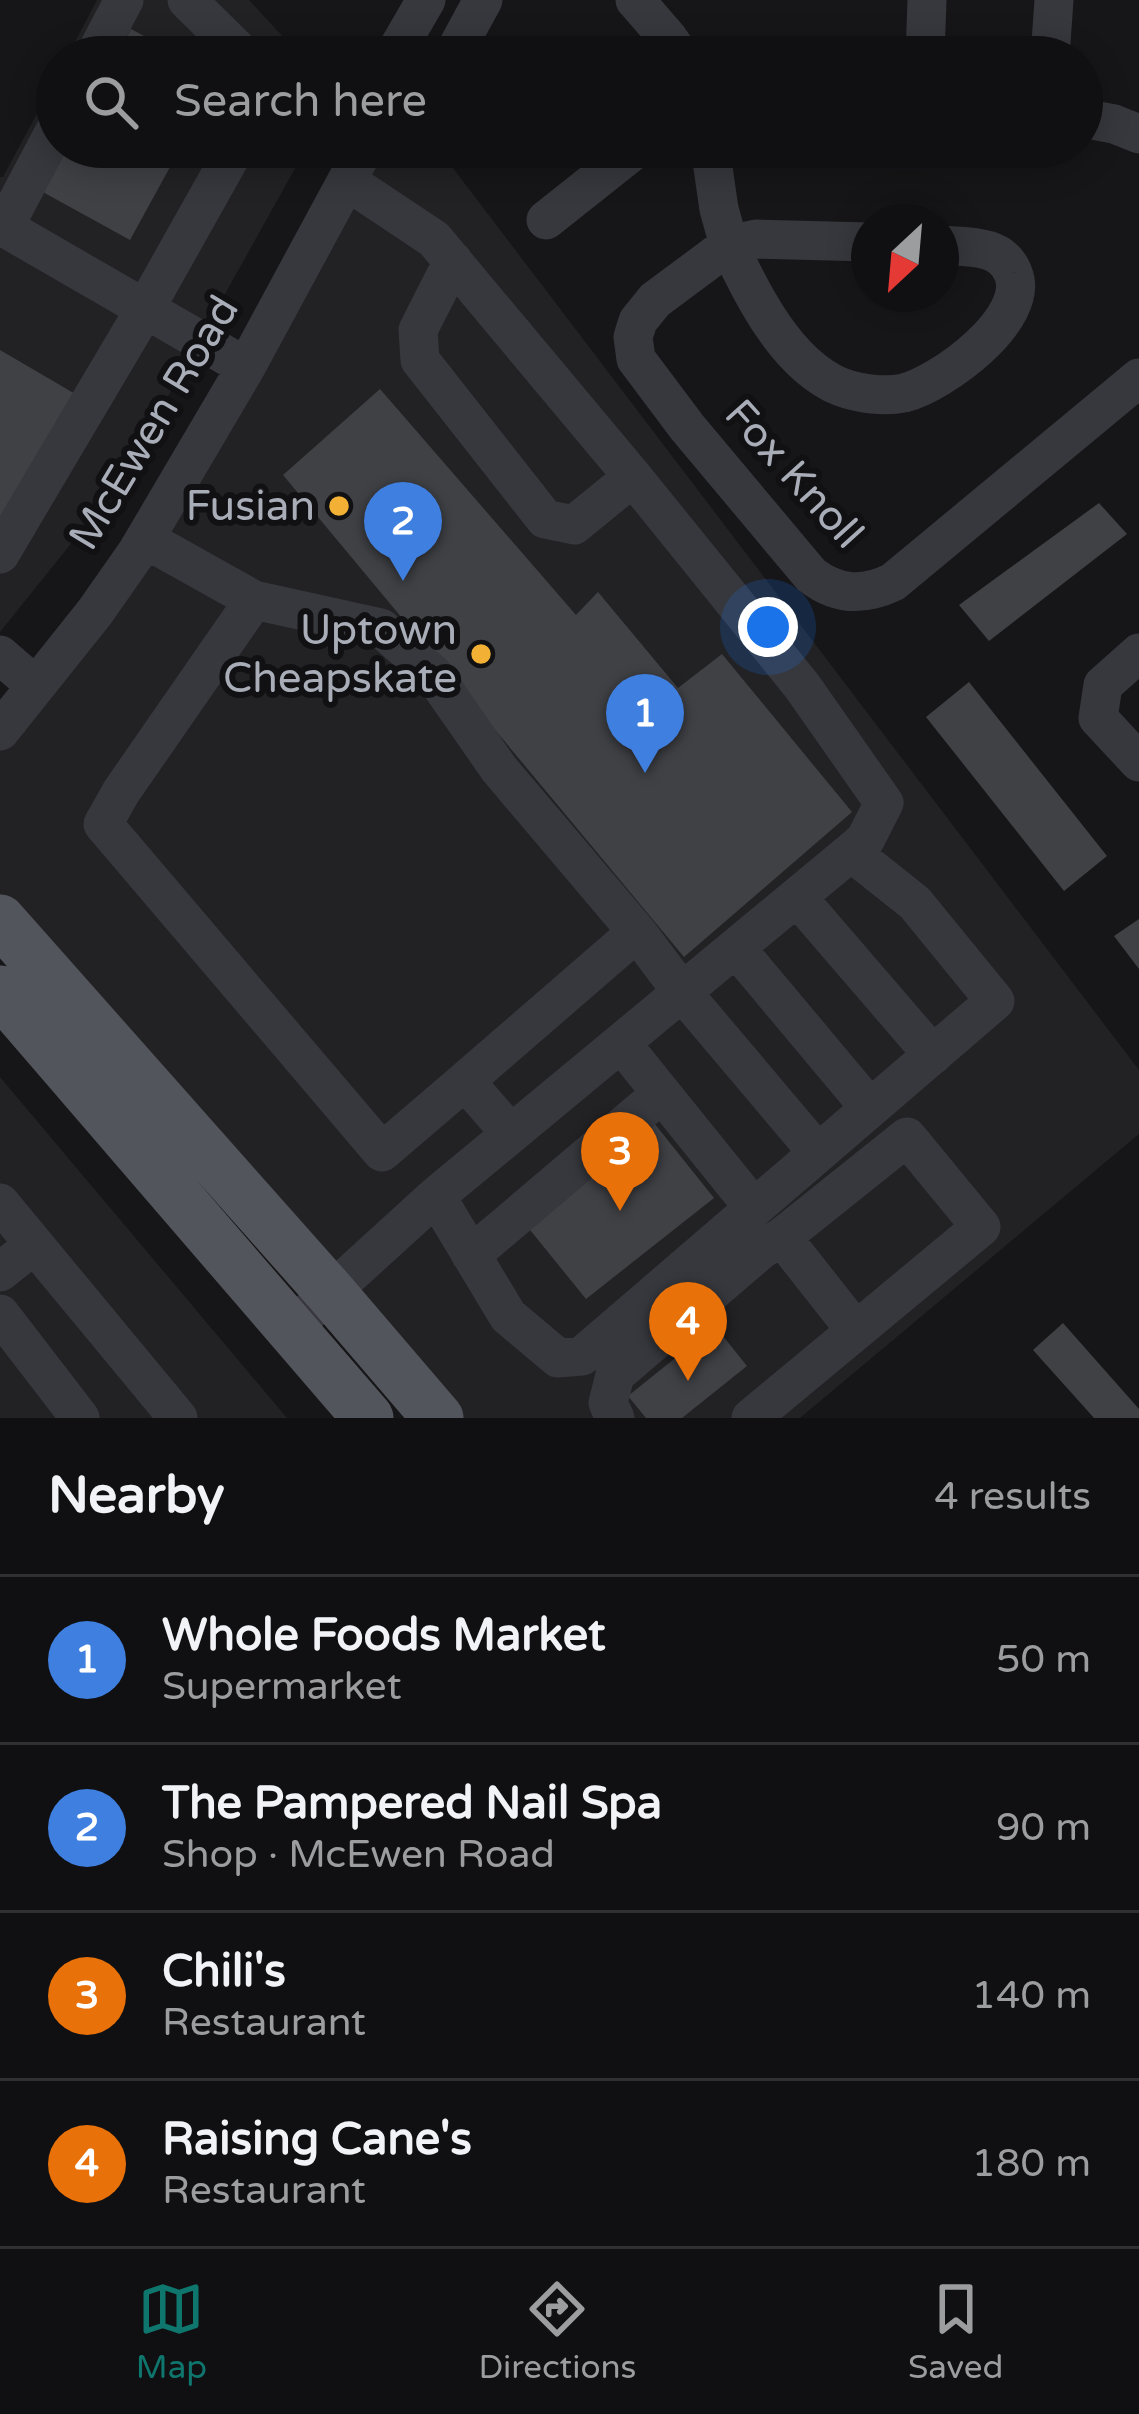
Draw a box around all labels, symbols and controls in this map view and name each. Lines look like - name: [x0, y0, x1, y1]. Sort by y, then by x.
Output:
- search box: [36, 36, 1103, 168]
- icon: search: [78, 69, 144, 135]
- text: Search here: [174, 75, 427, 129]
- north arrow: [851, 204, 959, 312]
- street label: McEwen Road: [58, 287, 250, 559]
- street label: Fox Knoll: [714, 389, 874, 559]
- place label: Fusian: [186, 481, 315, 532]
- pin: 2: [364, 482, 442, 581]
- marker: Fusian: [326, 493, 352, 519]
- your location: [738, 597, 798, 657]
- place label: Uptown Cheapskate: [223, 605, 457, 704]
- marker: Uptown Cheapskate: [468, 641, 494, 667]
- pin: 1: [606, 674, 684, 773]
- pin: 3: [581, 1112, 659, 1211]
- pin: 4: [649, 1282, 727, 1381]
- text: Nearby: [48, 1465, 225, 1527]
- text: 4 results: [934, 1473, 1091, 1520]
- text: Whole Foods Market: [162, 1609, 605, 1663]
- text: 1: [75, 1636, 99, 1683]
- text: 50 m: [996, 1636, 1091, 1683]
- text: Supermarket: [162, 1663, 402, 1710]
- text: The Pampered Nail Spa: [162, 1777, 662, 1831]
- text: 2: [75, 1804, 99, 1851]
- text: 90 m: [996, 1804, 1091, 1851]
- text: Shop · McEwen Road: [162, 1831, 555, 1878]
- text: Chili's: [162, 1945, 286, 1999]
- text: 3: [75, 1972, 99, 2019]
- text: 140 m: [972, 1972, 1091, 2019]
- text: Restaurant: [162, 1999, 366, 2046]
- text: Raising Cane's: [162, 2113, 472, 2167]
- text: 4: [75, 2140, 99, 2187]
- text: 180 m: [972, 2140, 1091, 2187]
- text: Restaurant: [162, 2167, 366, 2214]
- tab: Map: [136, 2276, 207, 2387]
- tab: Directions: [479, 2276, 636, 2387]
- tab: Saved: [908, 2276, 1003, 2387]

